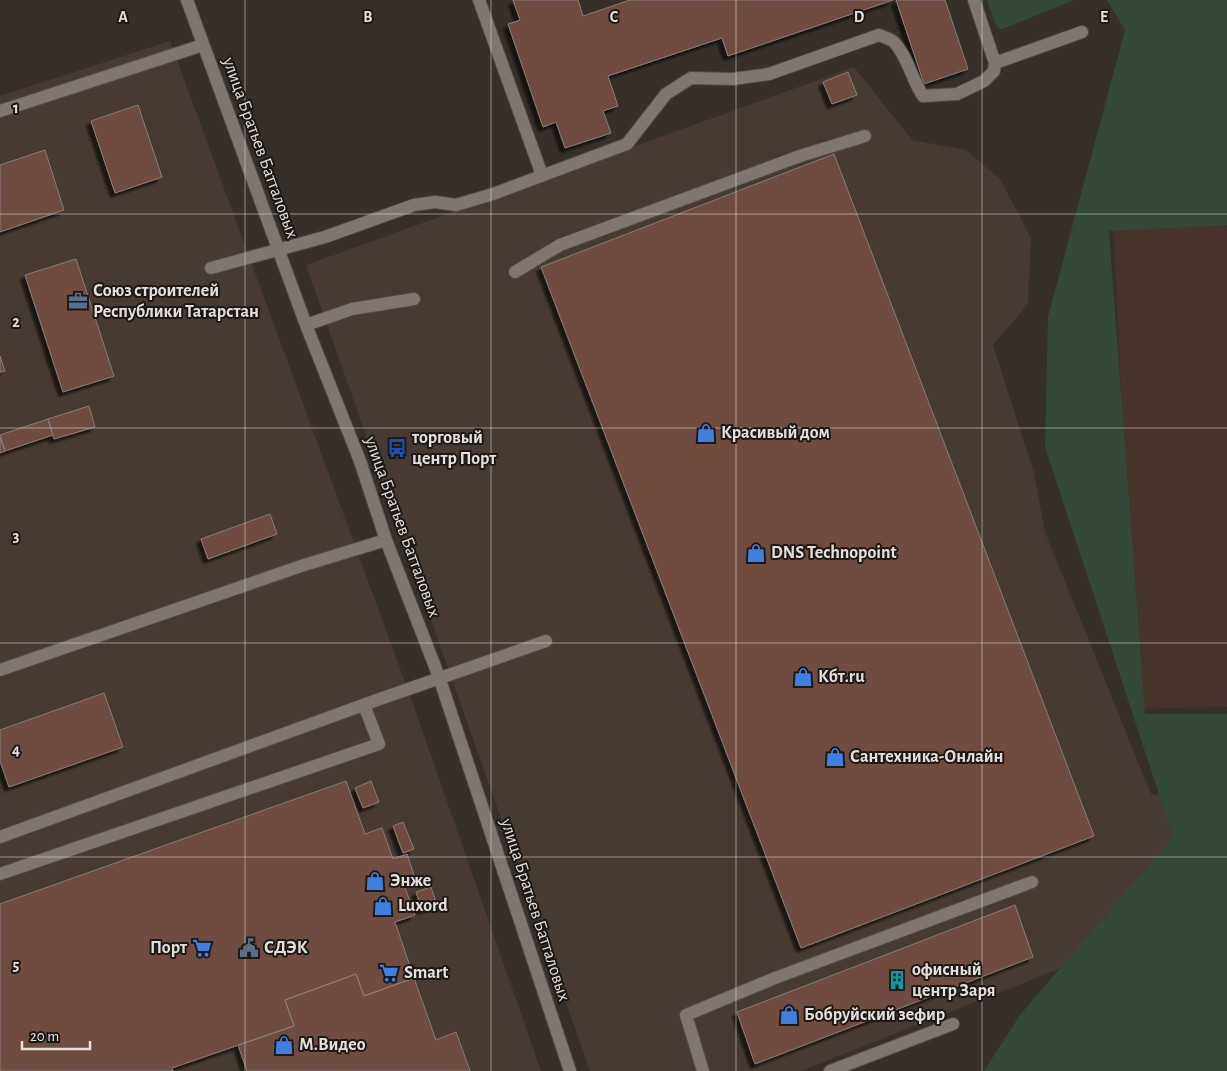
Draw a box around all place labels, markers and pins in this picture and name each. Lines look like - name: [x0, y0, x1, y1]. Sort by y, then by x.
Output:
- place label: Союз строителей Республики Татарстан: [93, 282, 259, 321]
- office icon: Союз строителей Республики Татарстан: [67, 290, 89, 312]
- shop icon: Красивый дом: [695, 422, 717, 444]
- place label: Красивый дом: [721, 424, 830, 442]
- place label: торговый центр Порт: [411, 429, 497, 468]
- bus stop icon: торговый центр Порт: [386, 437, 408, 459]
- shop icon: DNS Technopoint: [745, 542, 767, 564]
- place label: DNS Technopoint: [771, 544, 897, 562]
- shop icon: Кбт.ru: [792, 666, 814, 688]
- place label: Кбт.ru: [818, 668, 865, 686]
- shop icon: Сантехника-Онлайн: [824, 746, 846, 768]
- place label: Сантехника-Онлайн: [850, 748, 1003, 766]
- shop icon: Энже: [364, 870, 386, 892]
- place label: Энже: [390, 872, 431, 890]
- shop icon: Luxord: [372, 895, 394, 917]
- place label: Luxord: [398, 897, 448, 915]
- supermarket icon: Порт: [191, 937, 213, 959]
- public building icon: СДЭК: [238, 937, 260, 959]
- place label: Порт: [150, 939, 188, 957]
- place label: СДЭК: [264, 939, 308, 957]
- place label: офисный центр Заря: [912, 961, 995, 1000]
- supermarket icon: Smart: [378, 962, 400, 984]
- place label: Smart: [404, 964, 448, 982]
- building icon: офисный центр Заря: [886, 969, 908, 991]
- shop icon: Бобруйский зефир: [778, 1004, 800, 1026]
- place label: Бобруйский зефир: [804, 1006, 945, 1024]
- shop icon: М.Видео: [273, 1034, 295, 1056]
- place label: М.Видео: [299, 1036, 366, 1054]

